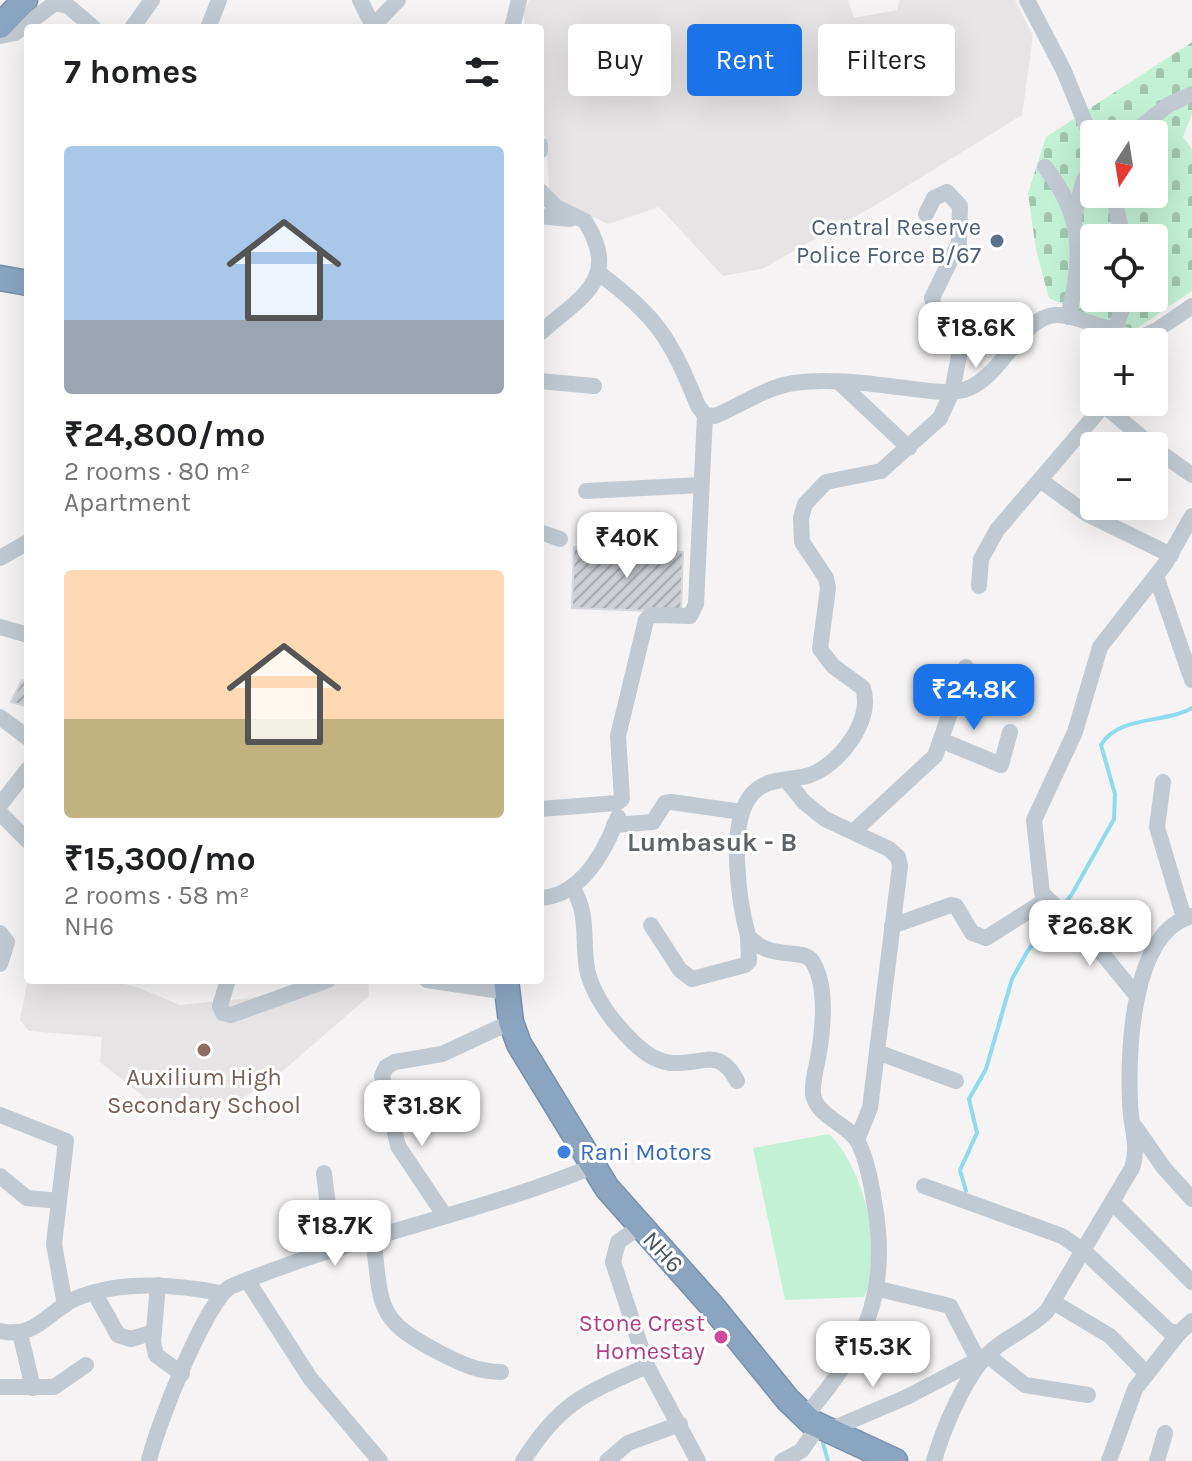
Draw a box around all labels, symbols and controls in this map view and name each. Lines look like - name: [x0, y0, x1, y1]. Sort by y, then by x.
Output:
- chip: Buy: [568, 24, 671, 96]
- chip: Rent: [687, 24, 802, 96]
- chip: Filters: [818, 24, 955, 96]
- icon: filters: [460, 50, 504, 94]
- text: 7 homes: [64, 52, 198, 92]
- north arrow: [1080, 120, 1168, 208]
- map controls: [1080, 120, 1168, 520]
- icon: home: [212, 198, 356, 342]
- place label: Central Reserve Police Force B/67: [796, 213, 981, 269]
- button: locate: [1080, 224, 1168, 312]
- marker: Central Reserve Police Force B/67: [988, 232, 1006, 250]
- pin: ₹18.6K: [911, 302, 1041, 370]
- text: ₹18.6K: [936, 312, 1016, 343]
- button: +: [1080, 328, 1168, 416]
- text: ₹24,800/mo: [64, 415, 265, 455]
- button: −: [1080, 432, 1168, 520]
- text: 2 rooms · 80 m²: [64, 456, 250, 487]
- text: Apartment: [64, 487, 191, 518]
- pin: ₹40K: [580, 512, 674, 580]
- text: ₹40K: [595, 522, 659, 553]
- icon: home: [212, 622, 356, 766]
- pin: ₹24.8K: [909, 664, 1039, 732]
- text: ₹24.8K: [931, 674, 1017, 705]
- district label: Lumbasuk - B: [627, 827, 797, 858]
- text: ₹15,300/mo: [64, 839, 256, 879]
- text: 2 rooms · 58 m²: [64, 880, 250, 911]
- pin: ₹26.8K: [1025, 900, 1155, 968]
- text: ₹26.8K: [1047, 910, 1133, 941]
- text: NH6: [64, 911, 114, 942]
- marker: Auxilium High Secondary School: [195, 1041, 213, 1059]
- place label: Auxilium High Secondary School: [107, 1063, 301, 1119]
- pin: ₹31.8K: [357, 1080, 487, 1148]
- text: ₹31.8K: [382, 1090, 462, 1121]
- place label: Rani Motors: [580, 1138, 712, 1166]
- marker: Rani Motors: [555, 1143, 573, 1161]
- pin: ₹18.7K: [270, 1200, 400, 1268]
- text: ₹18.7K: [297, 1210, 373, 1241]
- street label: NH6: [637, 1226, 689, 1278]
- place label: Stone Crest Homestay: [578, 1309, 705, 1365]
- pin: ₹15.3K: [808, 1321, 938, 1389]
- marker: Stone Crest Homestay: [712, 1328, 730, 1346]
- text: ₹15.3K: [834, 1331, 912, 1362]

